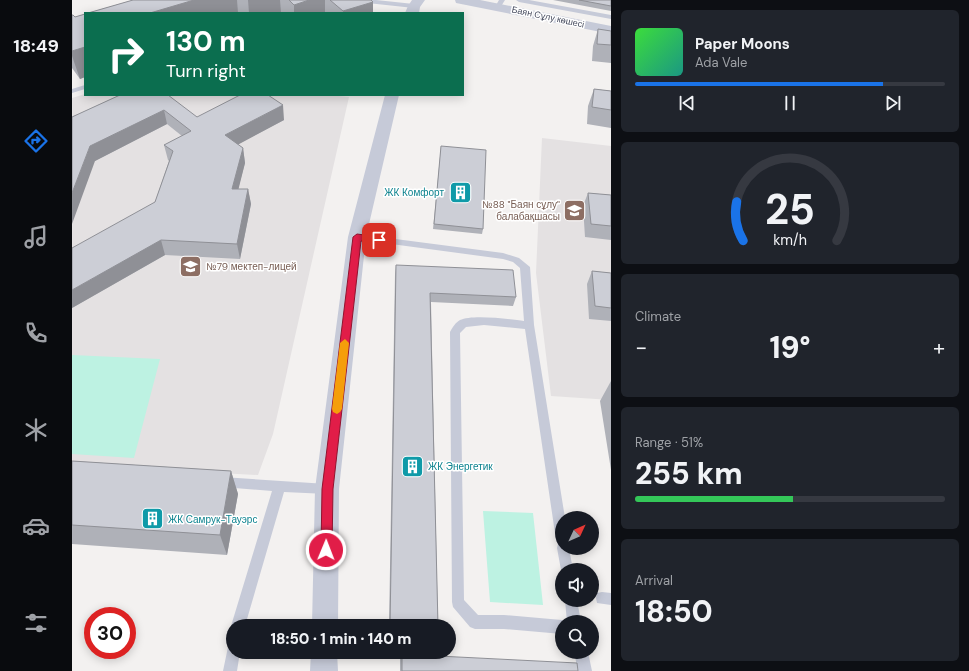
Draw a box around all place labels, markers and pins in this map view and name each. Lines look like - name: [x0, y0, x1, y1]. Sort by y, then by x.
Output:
- building icon: ЖК Комфорт: [447, 179, 473, 205]
- place label: ЖК Комфорт: [384, 186, 444, 199]
- school or university icon: №88 "Баян сұлу" балабақшасы: [562, 197, 588, 223]
- place label: №88 "Баян сұлу" балабақшасы: [482, 198, 560, 223]
- pin: [362, 223, 396, 257]
- school or university icon: №79 мектеп-лицей: [178, 253, 204, 279]
- place label: №79 мектеп-лицей: [206, 260, 297, 273]
- building icon: ЖК Энергетик: [399, 453, 425, 479]
- place label: ЖК Энергетик: [428, 460, 493, 473]
- building icon: ЖК Самрук-Тауэрс: [140, 506, 166, 532]
- place label: ЖК Самрук-Тауэрс: [168, 513, 257, 526]

